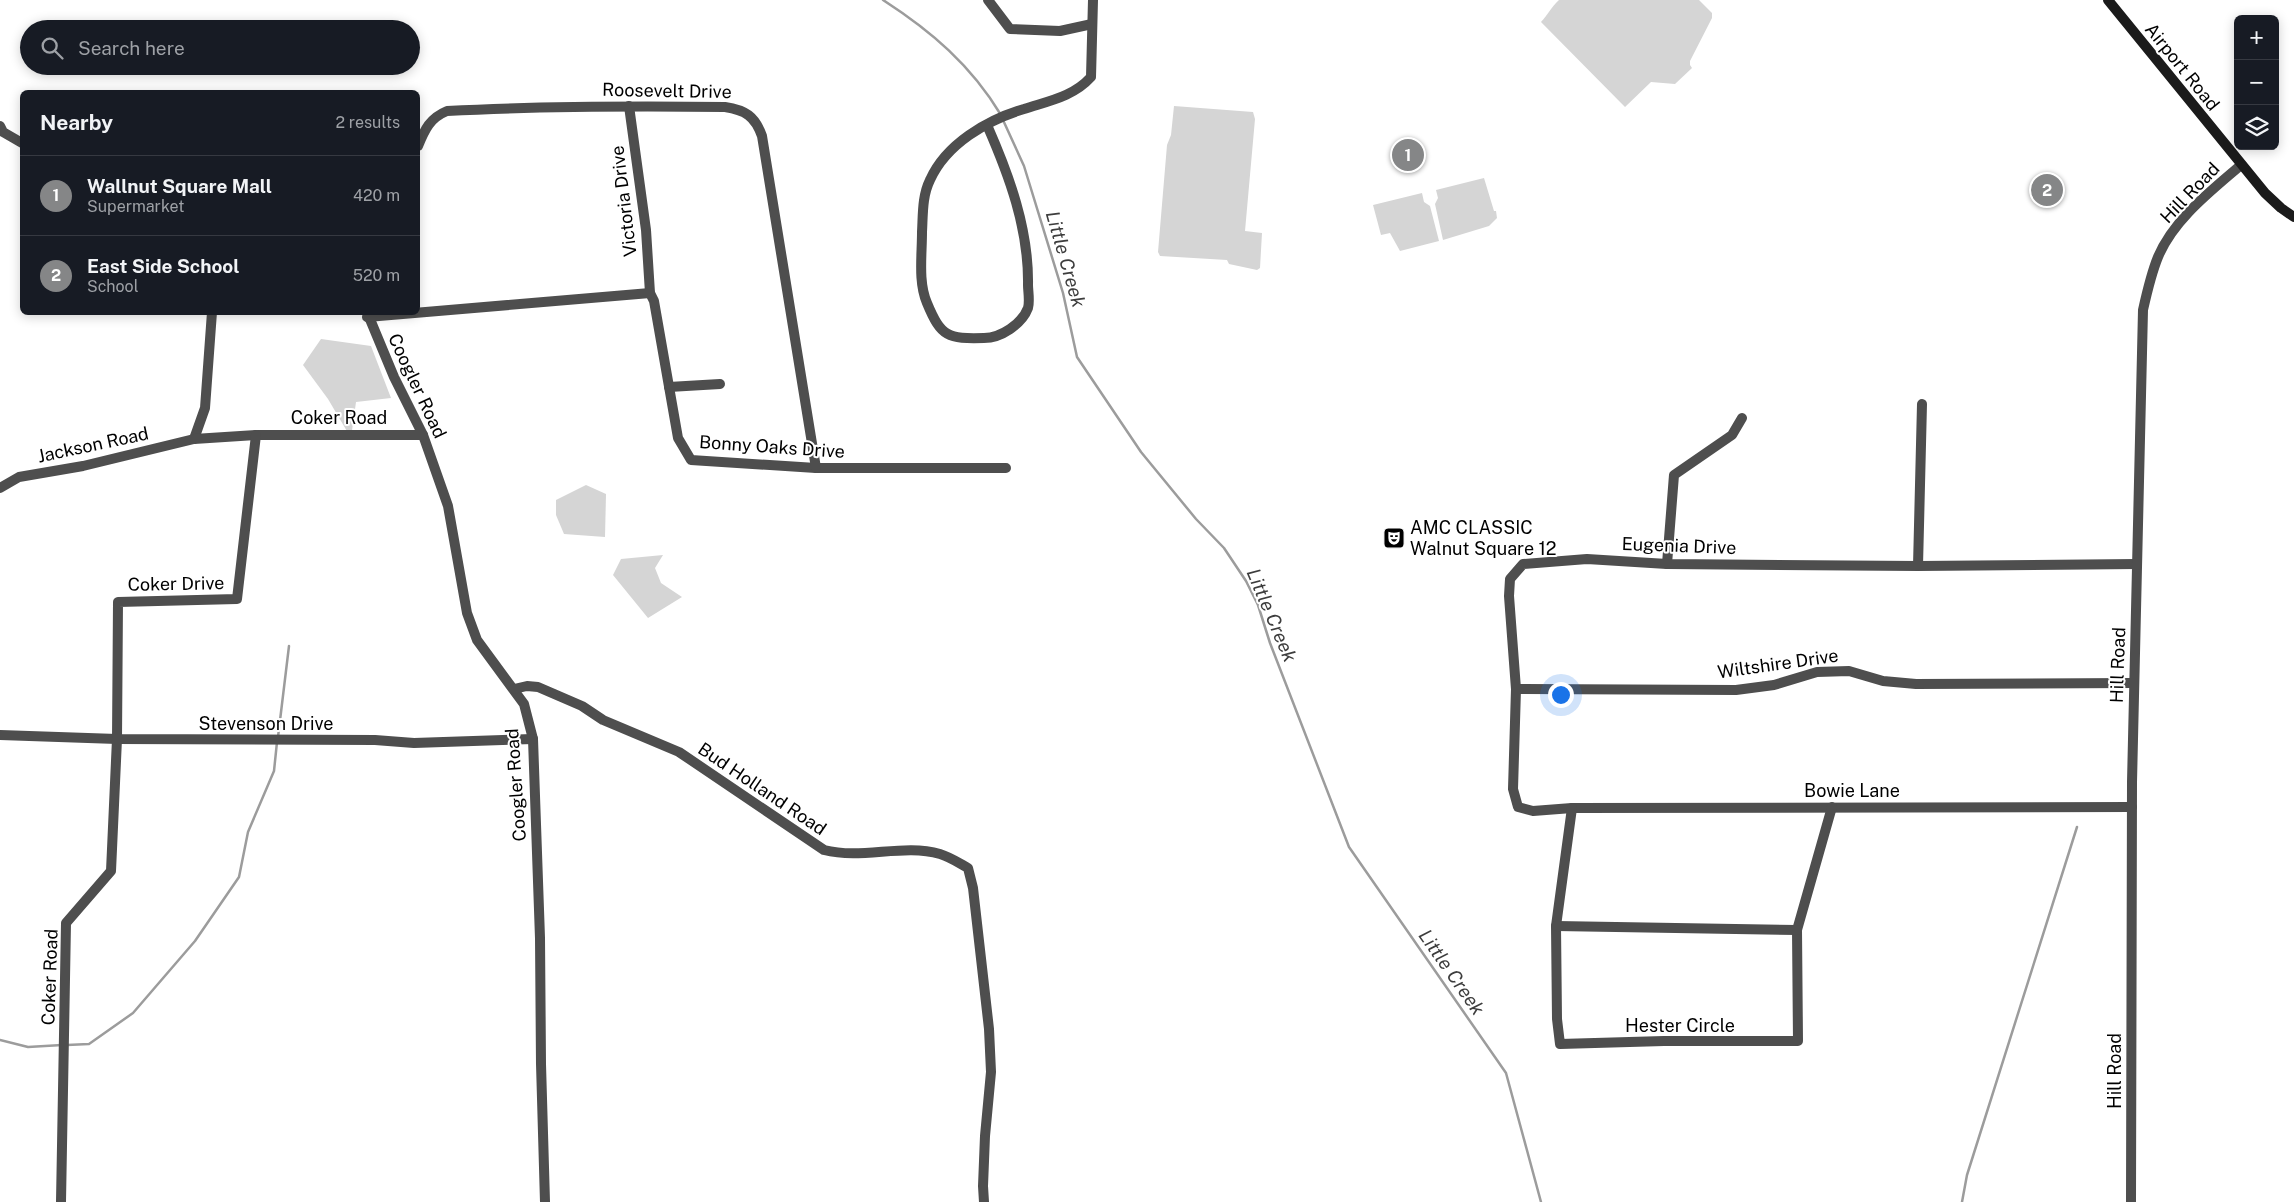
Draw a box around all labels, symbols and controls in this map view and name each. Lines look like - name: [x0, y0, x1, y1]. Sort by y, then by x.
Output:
- map controls: [2234, 15, 2279, 150]
- button: +: [2234, 15, 2279, 60]
- street label: Airport Road: [2141, 19, 2224, 115]
- search box: [20, 20, 420, 75]
- icon: search: [38, 34, 66, 62]
- text: Search here: [78, 37, 185, 59]
- button: −: [2234, 60, 2279, 105]
- street label: Roosevelt Drive: [602, 79, 732, 102]
- button: layers: [2234, 105, 2279, 150]
- text: Nearby: [40, 110, 113, 135]
- text: 2 results: [335, 113, 400, 132]
- pin: 1: [1392, 136, 1424, 174]
- street label: Victoria Drive: [606, 144, 641, 258]
- street label: Hill Road: [2156, 158, 2224, 227]
- pin: 2: [2031, 171, 2063, 209]
- text: Wallnut Square Mall: [87, 175, 272, 197]
- text: 1: [53, 186, 59, 205]
- text: 420 m: [353, 186, 400, 205]
- text: Supermarket: [87, 197, 184, 216]
- water label: Little Creek: [1042, 208, 1090, 310]
- text: East Side School: [87, 255, 240, 277]
- text: 2: [51, 266, 61, 285]
- text: 520 m: [353, 266, 400, 285]
- text: School: [87, 277, 138, 296]
- street label: Coogler Road: [384, 330, 451, 441]
- street label: Coker Road: [291, 407, 387, 428]
- street label: Jackson Road: [35, 422, 150, 467]
- street label: Bonny Oaks Drive: [698, 431, 846, 462]
- place label: AMC CLASSIC Walnut Square 12: [1410, 517, 1557, 559]
- theatre icon: AMC CLASSIC Walnut Square 12: [1382, 526, 1406, 550]
- street label: Eugenia Drive: [1621, 533, 1737, 558]
- water label: Little Creek: [1242, 565, 1302, 666]
- street label: Coker Drive: [127, 572, 225, 595]
- street label: Hill Road: [2106, 627, 2129, 703]
- street label: Wiltshire Drive: [1716, 645, 1840, 682]
- your location: [1548, 682, 1574, 708]
- street label: Stevenson Drive: [199, 713, 334, 734]
- street label: Coogler Road: [501, 728, 530, 842]
- street label: Bud Holland Road: [694, 738, 830, 839]
- street label: Bowie Lane: [1804, 780, 1900, 801]
- water label: Little Creek: [1415, 925, 1490, 1020]
- street label: Coker Road: [37, 928, 62, 1026]
- street label: Hester Circle: [1625, 1015, 1735, 1036]
- street label: Hill Road: [2104, 1033, 2125, 1109]

